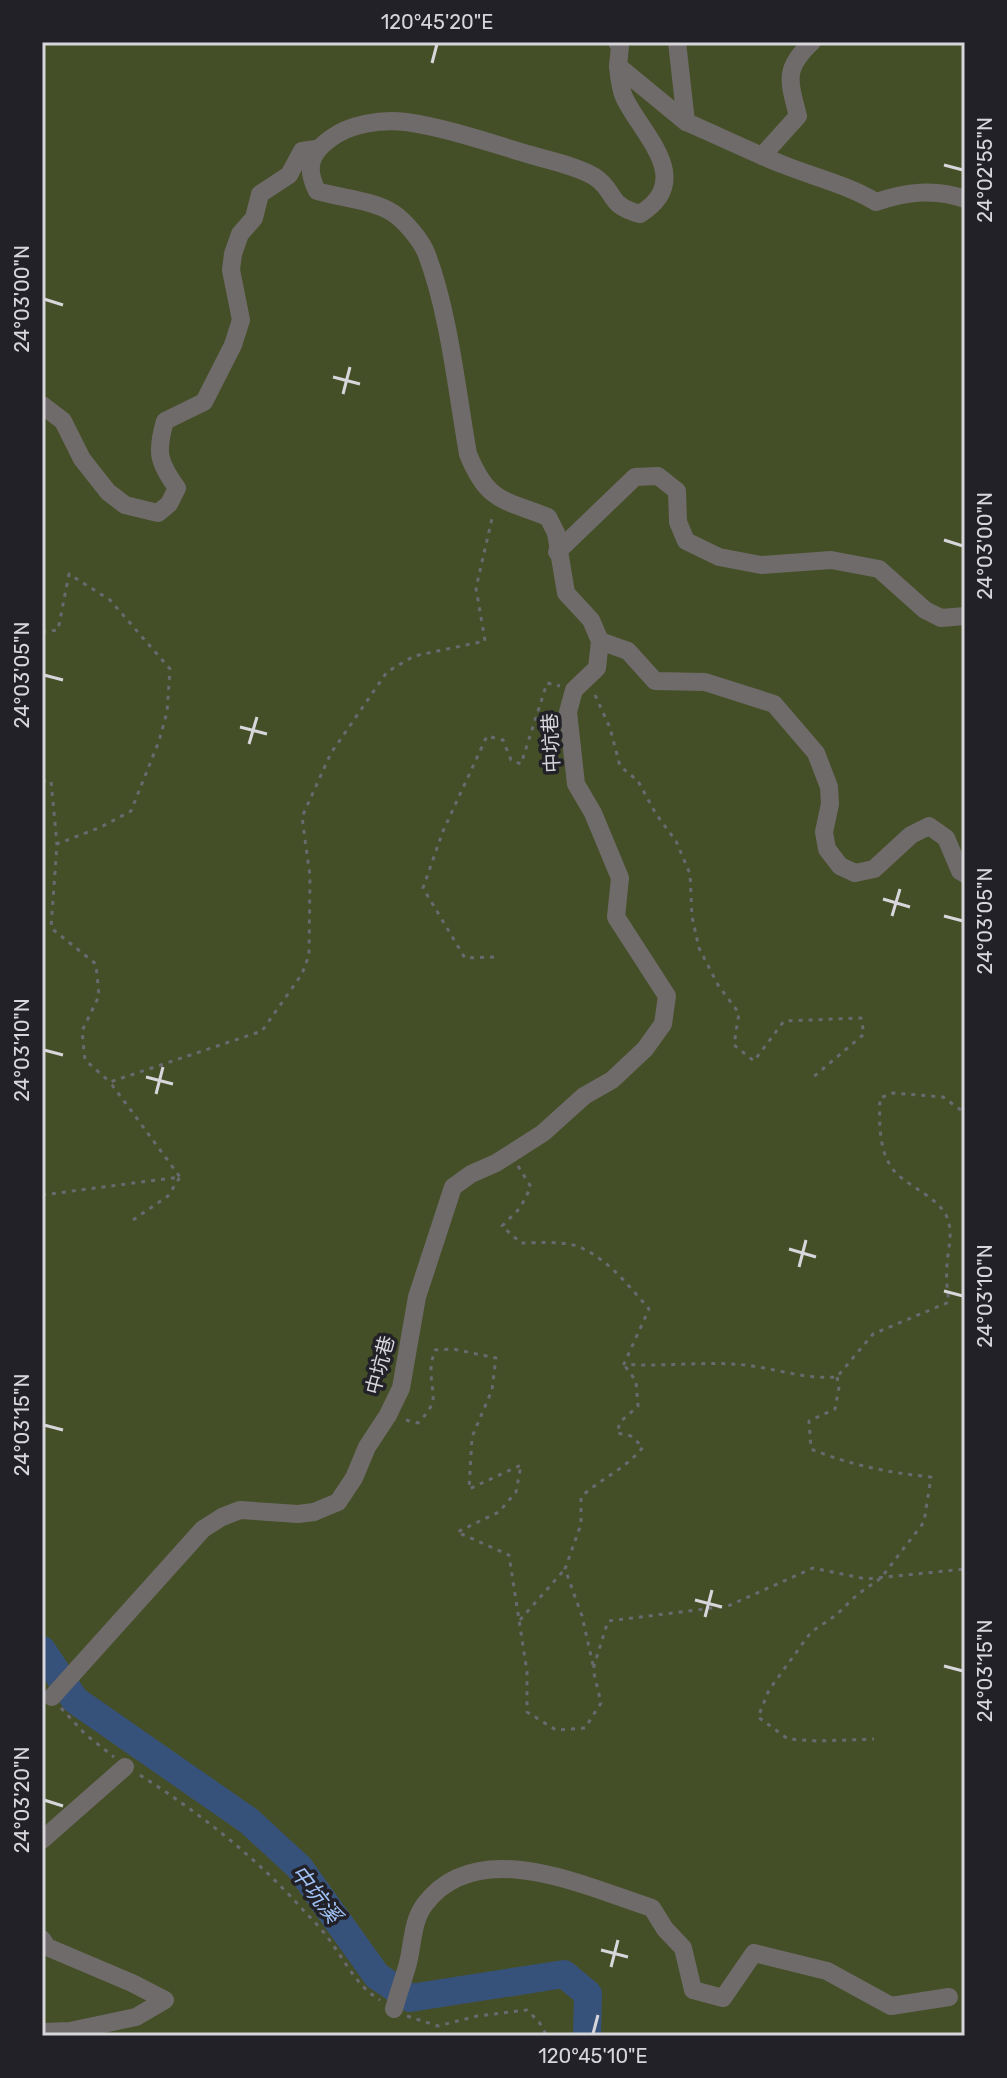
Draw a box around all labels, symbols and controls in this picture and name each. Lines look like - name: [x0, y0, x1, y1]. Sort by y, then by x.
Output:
- text: 120°45'20"E: [381, 10, 493, 34]
- text: 24°02'55"N: [973, 117, 997, 223]
- text: 24°03'00"N: [10, 245, 34, 353]
- text: 24°03'00"N: [973, 492, 997, 600]
- text: 24°03'05"N: [10, 622, 34, 728]
- street label: 中坑巷: [537, 712, 565, 774]
- text: 24°03'05"N: [973, 868, 997, 974]
- text: 24°03'10"N: [10, 998, 34, 1102]
- text: 24°03'10"N: [973, 1244, 997, 1348]
- street label: 中坑巷: [361, 1333, 399, 1397]
- text: 24°03'15"N: [10, 1374, 34, 1476]
- text: 24°03'15"N: [973, 1620, 997, 1722]
- text: 24°03'20"N: [10, 1747, 34, 1853]
- water label: 中坑溪: [285, 1860, 349, 1931]
- text: 120°45'10"E: [538, 2044, 648, 2068]

